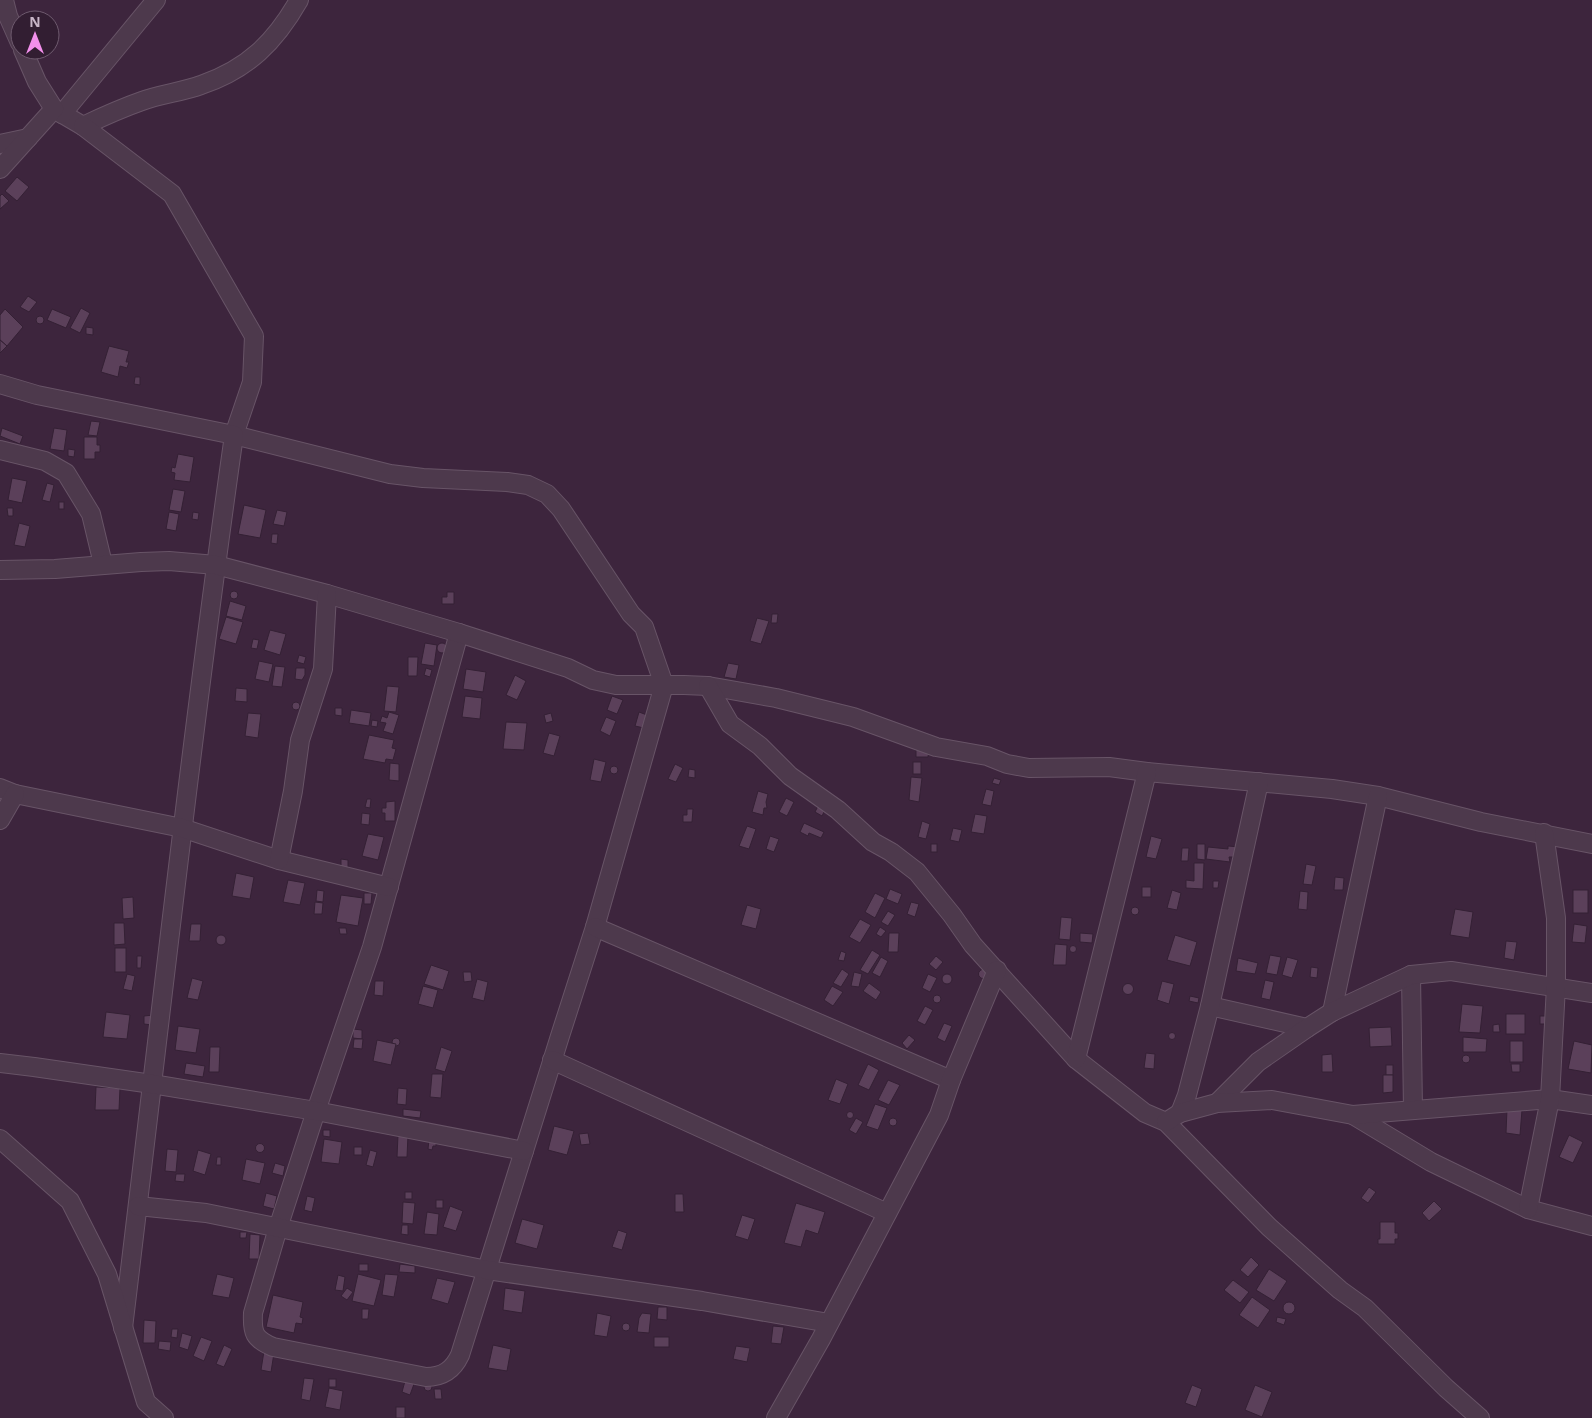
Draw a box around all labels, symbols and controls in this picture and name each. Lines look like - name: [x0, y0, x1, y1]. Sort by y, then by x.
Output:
- north arrow: [10, 10, 60, 60]
- text: N: [29, 12, 41, 31]

